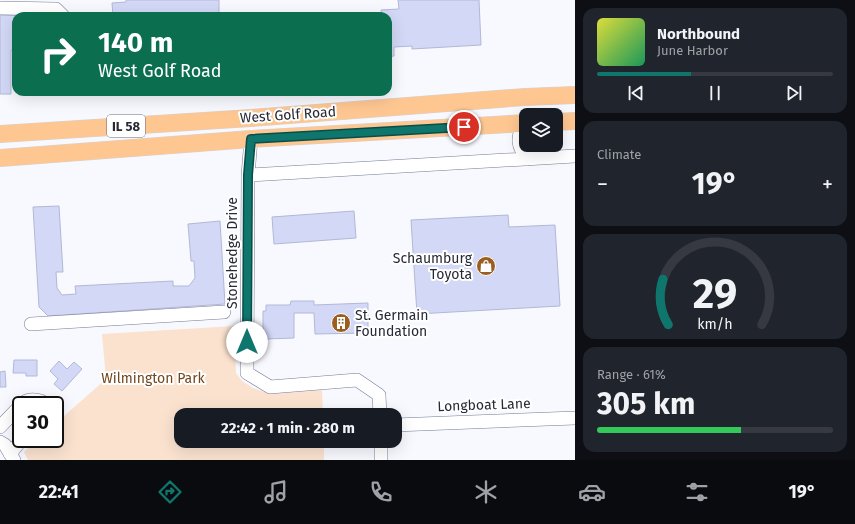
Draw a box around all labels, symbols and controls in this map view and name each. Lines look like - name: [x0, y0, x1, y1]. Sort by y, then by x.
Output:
- text: Northbound: [657, 25, 740, 43]
- text: 140 m: [98, 26, 174, 59]
- icon: right: [32, 28, 84, 80]
- text: June Harbor: [657, 43, 728, 58]
- text: West Golf Road: [98, 60, 222, 82]
- icon: previous: [625, 82, 647, 104]
- icon: pause: [704, 82, 726, 104]
- icon: next: [783, 82, 805, 104]
- street label: West Golf Road: [239, 103, 337, 127]
- map controls: [519, 108, 563, 152]
- button: layers: [519, 108, 563, 152]
- pin: [447, 110, 481, 144]
- road number: IL 58: [107, 115, 145, 137]
- icon: arrive: [453, 116, 475, 138]
- text: Climate: [597, 147, 641, 162]
- text: 19°: [692, 166, 738, 202]
- text: −: [597, 171, 608, 198]
- text: +: [822, 171, 833, 198]
- street label: Stonehedge Drive: [224, 197, 241, 309]
- place label: Schaumburg Toyota: [393, 250, 473, 283]
- shop icon: Schaumburg Toyota: [475, 255, 497, 277]
- text: 29: [693, 268, 737, 318]
- place label: St. Germain Foundation: [355, 307, 428, 340]
- building icon: St. Germain Foundation: [330, 312, 352, 334]
- text: km/h: [697, 315, 733, 332]
- position arrow: [226, 321, 268, 363]
- text: Range · 61%: [597, 367, 666, 382]
- park label: Wilmington Park: [101, 370, 206, 387]
- text: 305 km: [597, 386, 695, 422]
- street label: Longboat Lane: [437, 395, 531, 415]
- speed limit sign: 30: [12, 396, 64, 448]
- text: 22:42 · 1 min · 280 m: [221, 419, 355, 437]
- icon: directions: [156, 478, 184, 506]
- icon: music: [262, 478, 290, 506]
- icon: phone: [367, 478, 395, 506]
- icon: climate: [472, 478, 500, 506]
- icon: car: [578, 478, 606, 506]
- icon: filters: [683, 478, 711, 506]
- text: 22:41: [39, 481, 79, 503]
- text: 19°: [788, 481, 816, 503]

